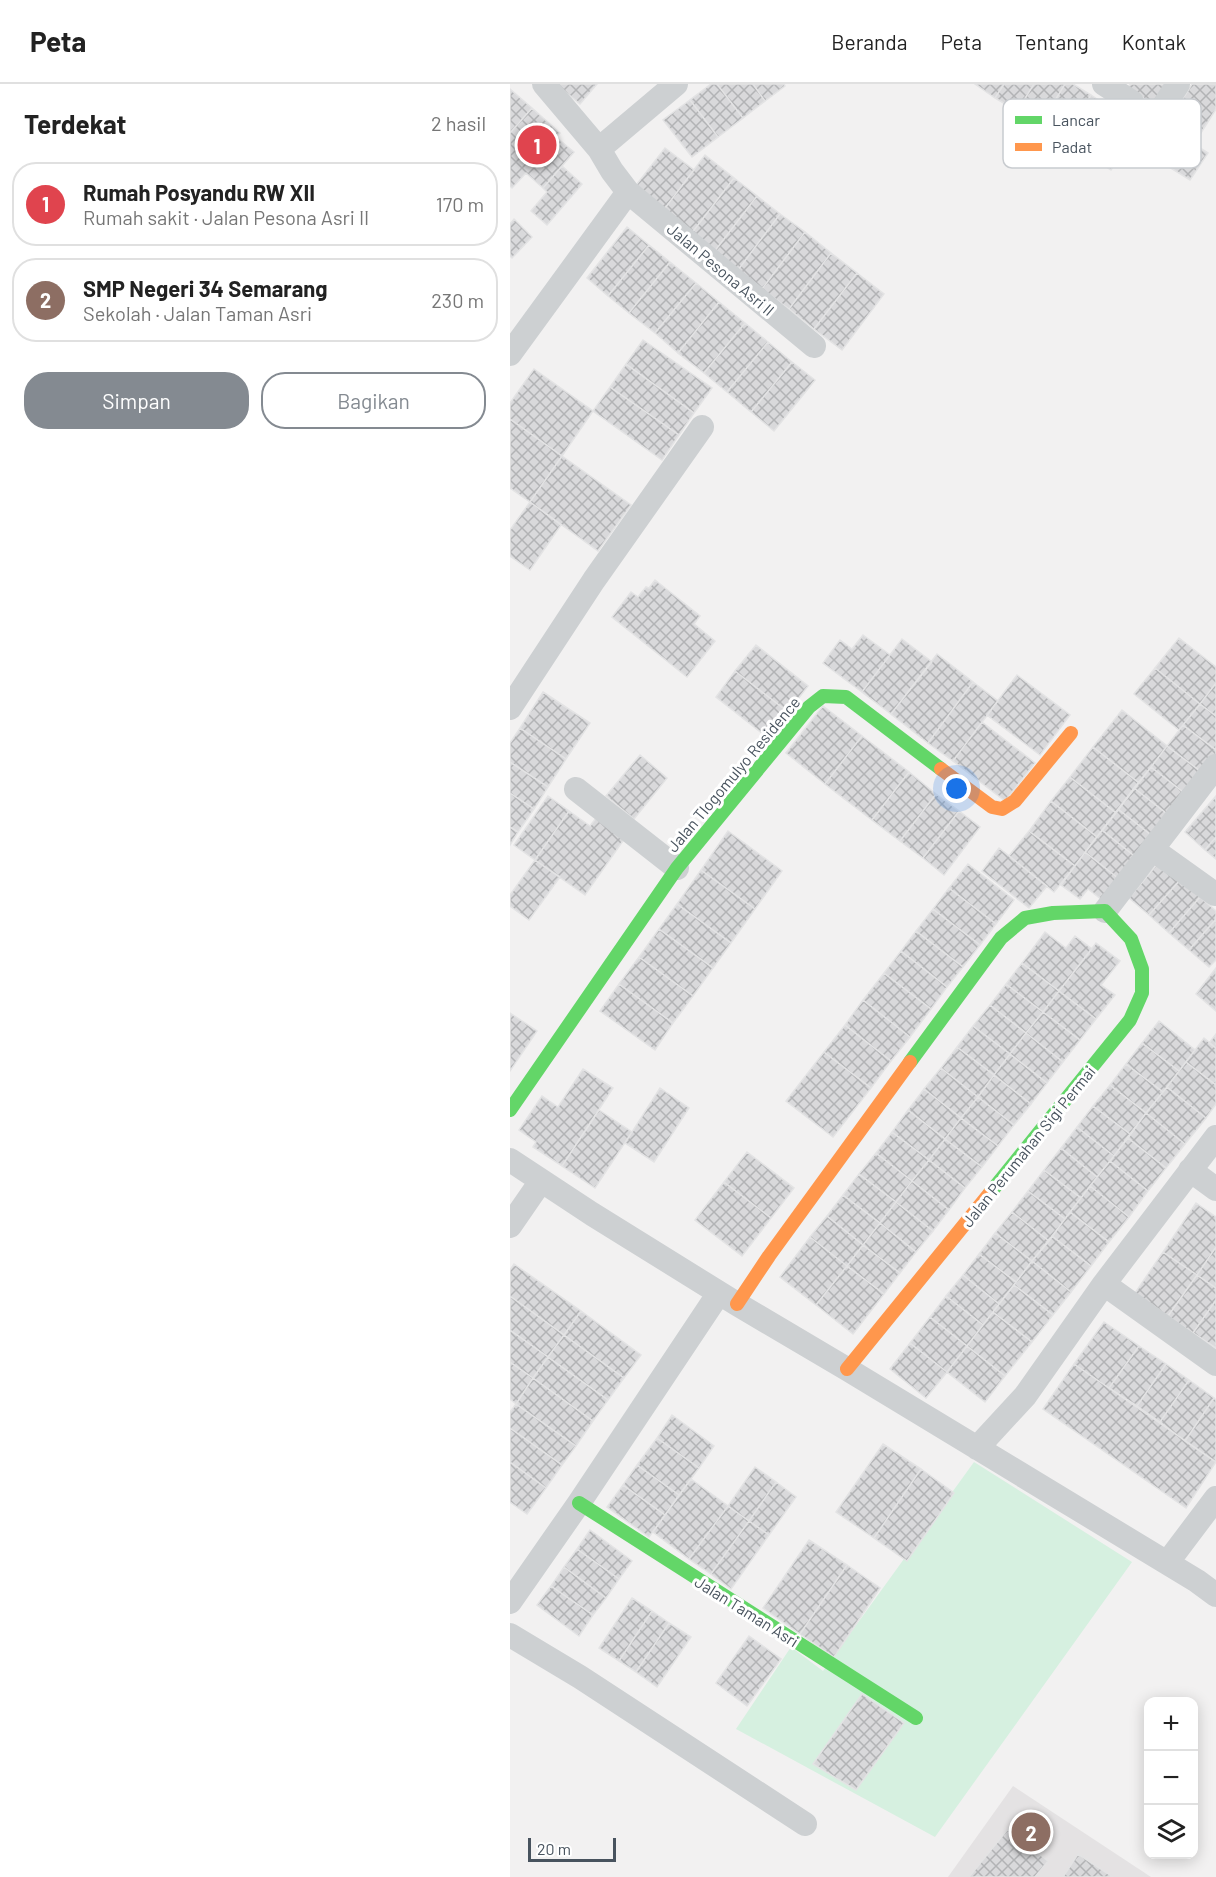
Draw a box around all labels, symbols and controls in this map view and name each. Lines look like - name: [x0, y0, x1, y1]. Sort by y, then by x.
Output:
- text: Peta: [30, 24, 86, 58]
- text: Beranda: [831, 29, 907, 54]
- text: Peta: [940, 29, 982, 54]
- text: Tentang: [1015, 29, 1089, 54]
- text: Kontak: [1122, 29, 1186, 54]
- legend: [1003, 99, 1201, 168]
- text: Terdekat: [24, 108, 126, 139]
- text: Lancar: [1052, 110, 1100, 129]
- text: 2 hasil: [431, 111, 486, 135]
- pin: 1: [518, 122, 556, 168]
- text: Padat: [1052, 137, 1092, 156]
- text: Rumah Posyandu RW XII: [83, 179, 315, 205]
- text: 1: [42, 192, 49, 216]
- text: 170 m: [436, 192, 484, 216]
- text: Rumah sakit · Jalan Pesona Asri II: [83, 205, 369, 229]
- street label: Jalan Pesona Asri II: [664, 219, 778, 319]
- text: SMP Negeri 34 Semarang: [83, 275, 328, 301]
- text: 2: [40, 288, 51, 312]
- text: 230 m: [431, 288, 484, 312]
- text: Sekolah · Jalan Taman Asri: [83, 301, 312, 325]
- button: Simpan: [24, 372, 249, 429]
- button: Bagikan: [261, 372, 486, 429]
- street label: Jalan Tlogomulyo Residence: [662, 692, 804, 856]
- your location: [942, 774, 971, 803]
- street label: Jalan Perumahan Sigi Permai: [957, 1062, 1099, 1230]
- street label: Jalan Taman Asri: [692, 1571, 802, 1651]
- map controls: [1144, 1697, 1198, 1859]
- button: +: [1144, 1697, 1198, 1751]
- button: −: [1144, 1751, 1198, 1805]
- button: layers: [1144, 1805, 1198, 1859]
- pin: 2: [1012, 1810, 1050, 1854]
- scale bar: [528, 1835, 616, 1862]
- text: 20 m: [537, 1839, 571, 1858]

